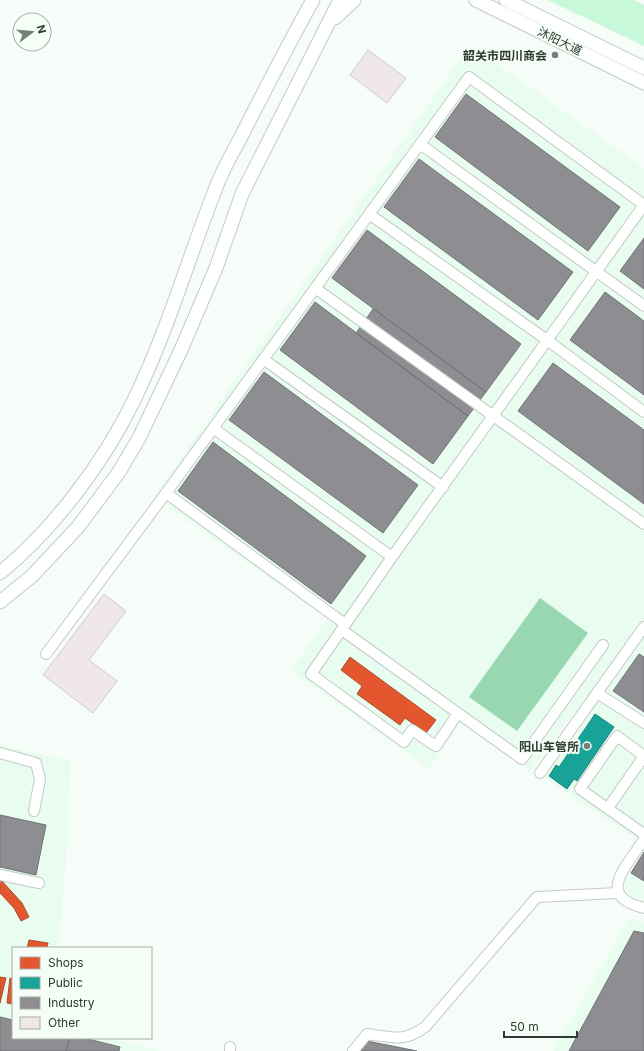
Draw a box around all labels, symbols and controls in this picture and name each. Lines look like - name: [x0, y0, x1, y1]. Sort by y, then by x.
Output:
- north arrow: [12, 12, 52, 52]
- text: N: [34, 23, 49, 35]
- street label: 沐阳大道: [535, 24, 585, 58]
- place label: 韶关市四川商会: [463, 48, 547, 63]
- marker: 韶关市四川商会: [550, 50, 560, 60]
- place label: 阳山车管所: [519, 739, 579, 754]
- marker: 阳山车管所: [582, 741, 592, 751]
- legend: [12, 947, 152, 1039]
- text: Shops: [48, 955, 84, 970]
- text: Public: [48, 975, 83, 990]
- text: Industry: [48, 995, 95, 1010]
- scale bar: [504, 1013, 577, 1039]
- text: Other: [48, 1015, 80, 1030]
- text: 50 m: [510, 1019, 539, 1034]

